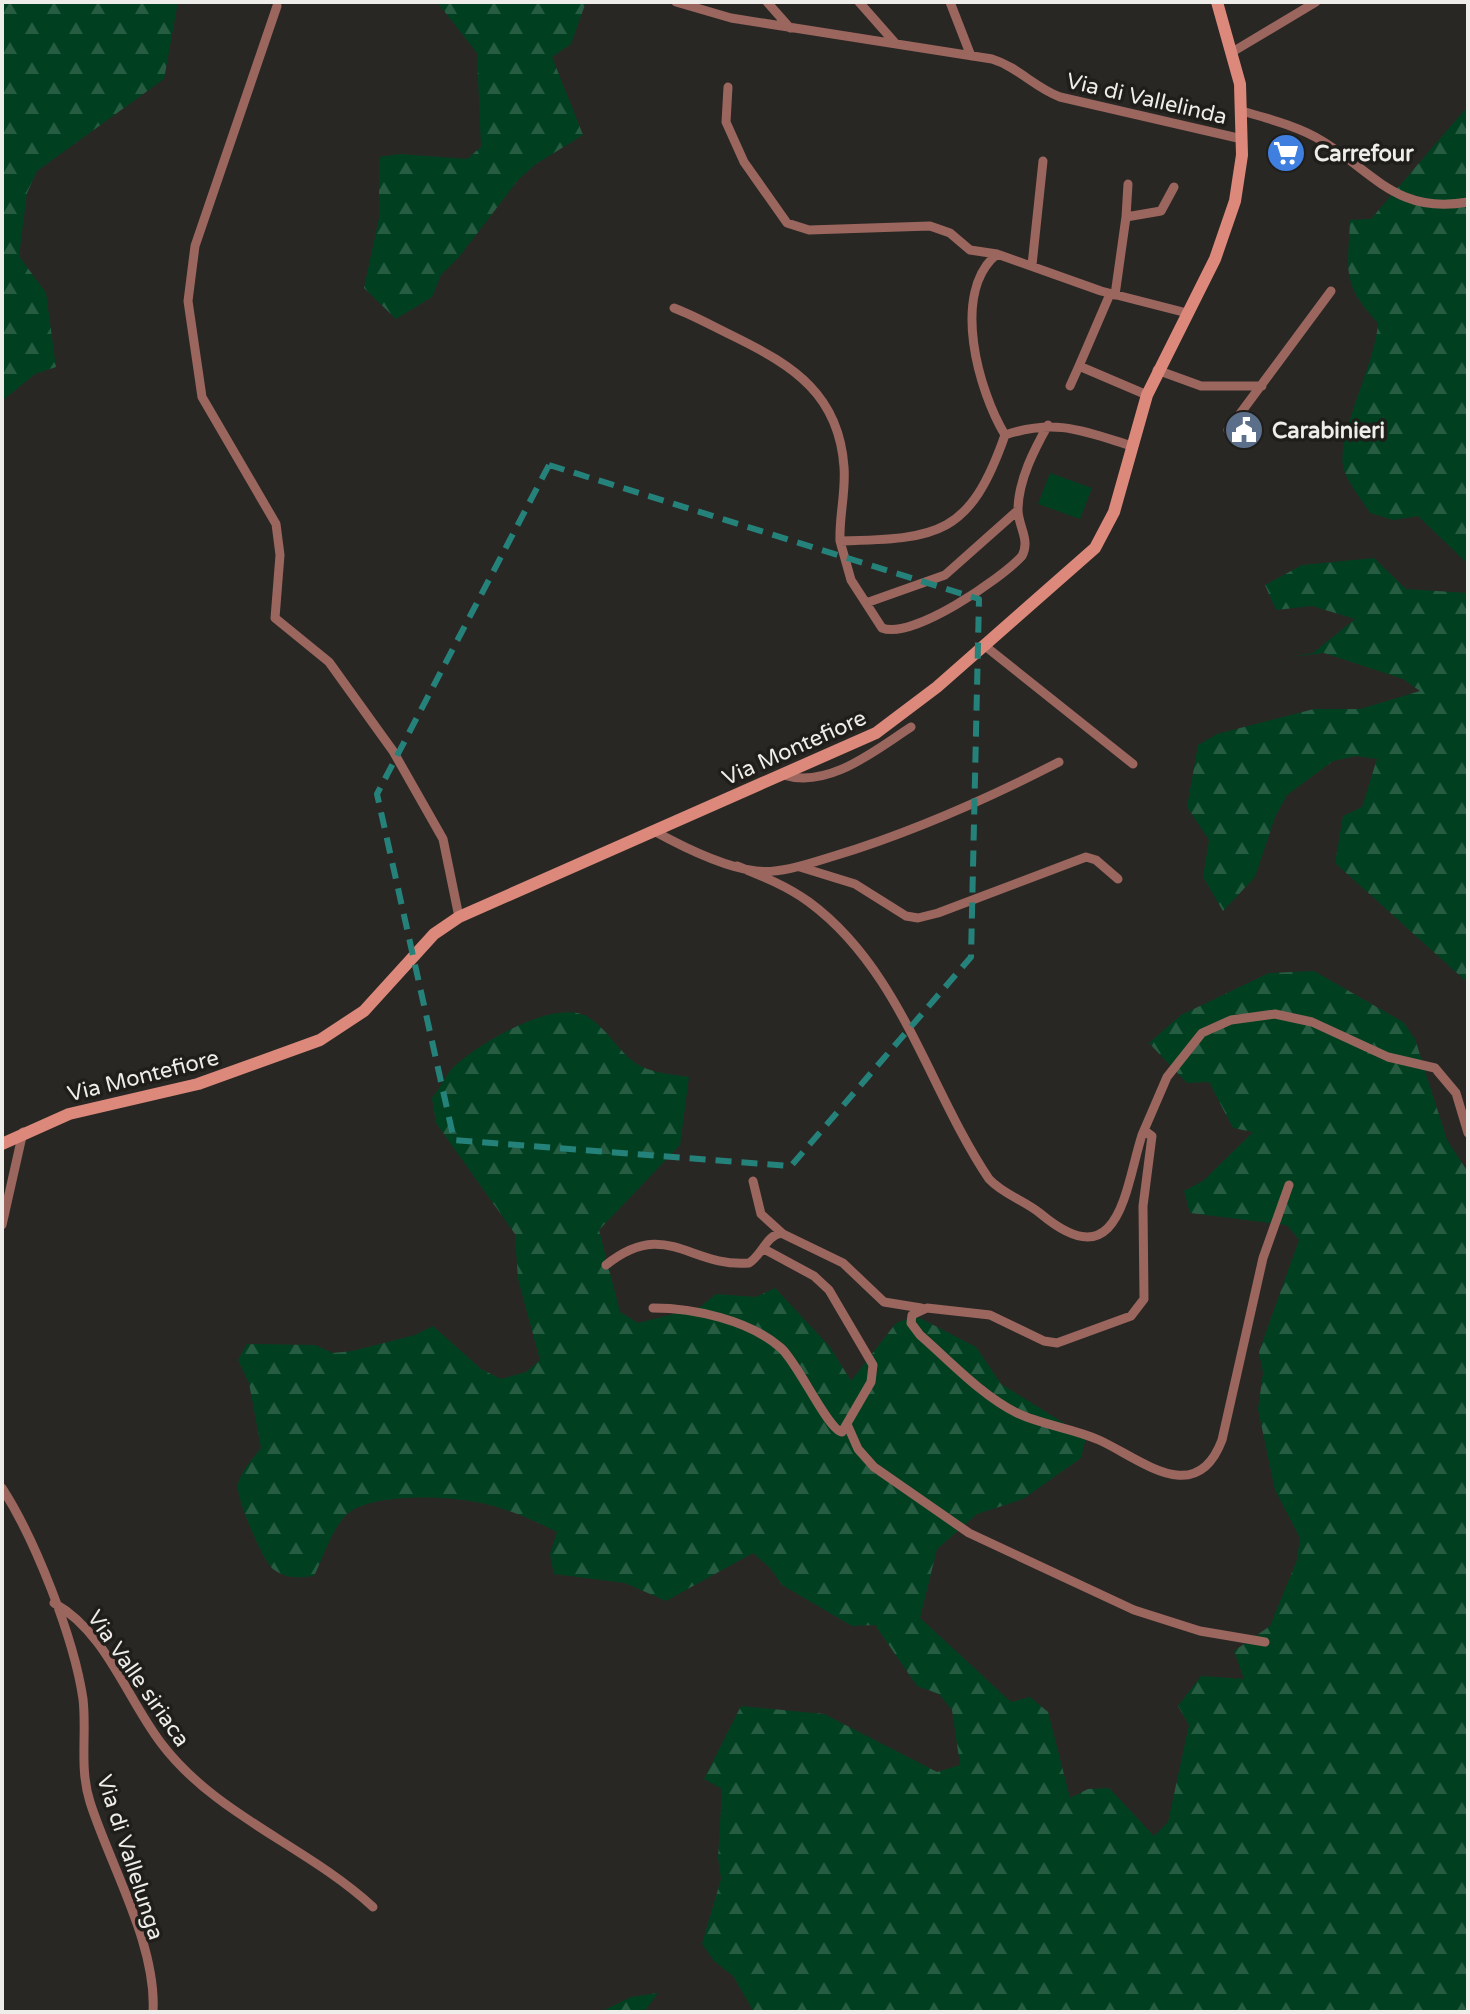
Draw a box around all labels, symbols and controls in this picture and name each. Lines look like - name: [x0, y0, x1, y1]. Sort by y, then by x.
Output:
- street label: Via di Vallelinda: [1064, 68, 1230, 130]
- supermarket icon: Carrefour: [1265, 132, 1307, 174]
- place label: Carrefour: [1314, 141, 1414, 167]
- public building icon: Carabinieri: [1223, 409, 1265, 451]
- place label: Carabinieri: [1272, 418, 1385, 444]
- street label: Via Montefiore: [718, 705, 870, 791]
- street label: Via Montefiore: [65, 1045, 221, 1107]
- street label: Via Valle siriaca: [81, 1605, 195, 1752]
- street label: Via di Vallelunga: [91, 1771, 169, 1943]

